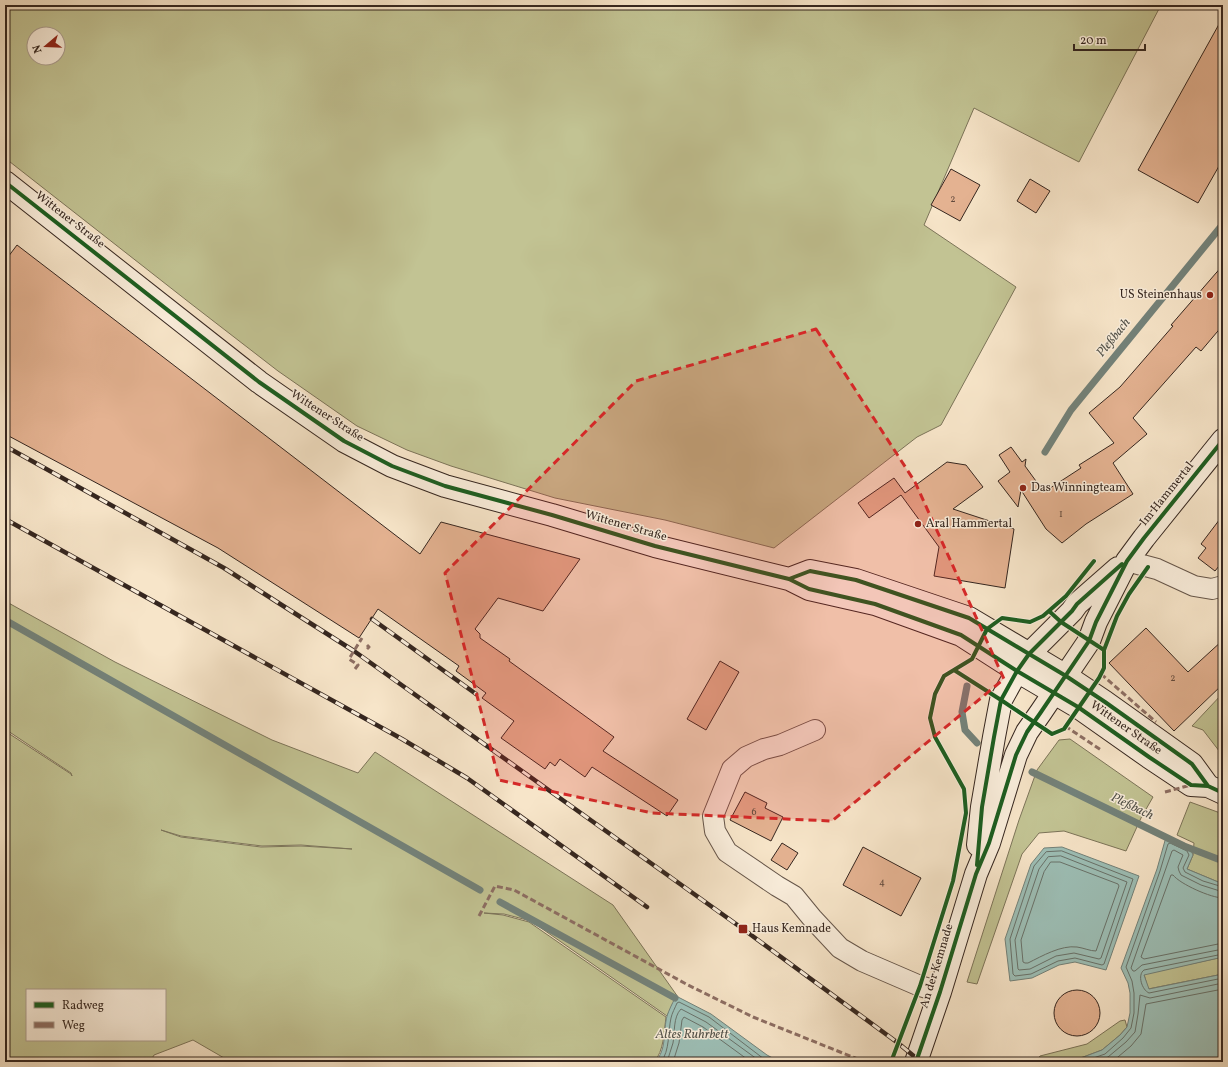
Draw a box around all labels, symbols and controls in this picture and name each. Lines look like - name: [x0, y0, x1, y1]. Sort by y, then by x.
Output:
- north arrow: [26, 26, 66, 66]
- scale bar: [1074, 26, 1145, 52]
- text: 20 m: [1080, 33, 1107, 49]
- text: N: [30, 43, 46, 55]
- street label: Wittener Straße: [32, 188, 108, 252]
- house number: 2: [950, 192, 956, 206]
- place label: US Steinenhaus: [1120, 287, 1202, 303]
- marker: US Steinenhaus: [1205, 290, 1215, 300]
- water label: Pleßbach: [1093, 314, 1136, 361]
- street label: Wittener Straße: [287, 386, 367, 446]
- street label: Im Hammertal: [1136, 458, 1198, 529]
- place label: Das Winningteam: [1031, 480, 1126, 496]
- marker: Das Winningteam: [1018, 483, 1028, 493]
- street label: Wittener Straße: [583, 507, 669, 545]
- house number: 1: [1059, 507, 1063, 521]
- place label: Aral Hammertal: [926, 516, 1013, 532]
- marker: Aral Hammertal: [913, 519, 923, 529]
- house number: 2: [1170, 671, 1176, 685]
- street label: Wittener Straße: [1087, 697, 1165, 759]
- water label: Pleßbach: [1108, 789, 1157, 825]
- house number: 6: [751, 805, 757, 819]
- house number: 4: [879, 875, 885, 889]
- place label: Haus Kemnade: [752, 921, 831, 937]
- street label: An der Kemnade: [917, 922, 958, 1010]
- marker: Haus Kemnade: [737, 923, 749, 935]
- legend: [26, 989, 166, 1041]
- text: Radweg: [62, 998, 104, 1014]
- text: Weg: [62, 1018, 85, 1034]
- water label: Altes Ruhrbett: [655, 1026, 729, 1044]

